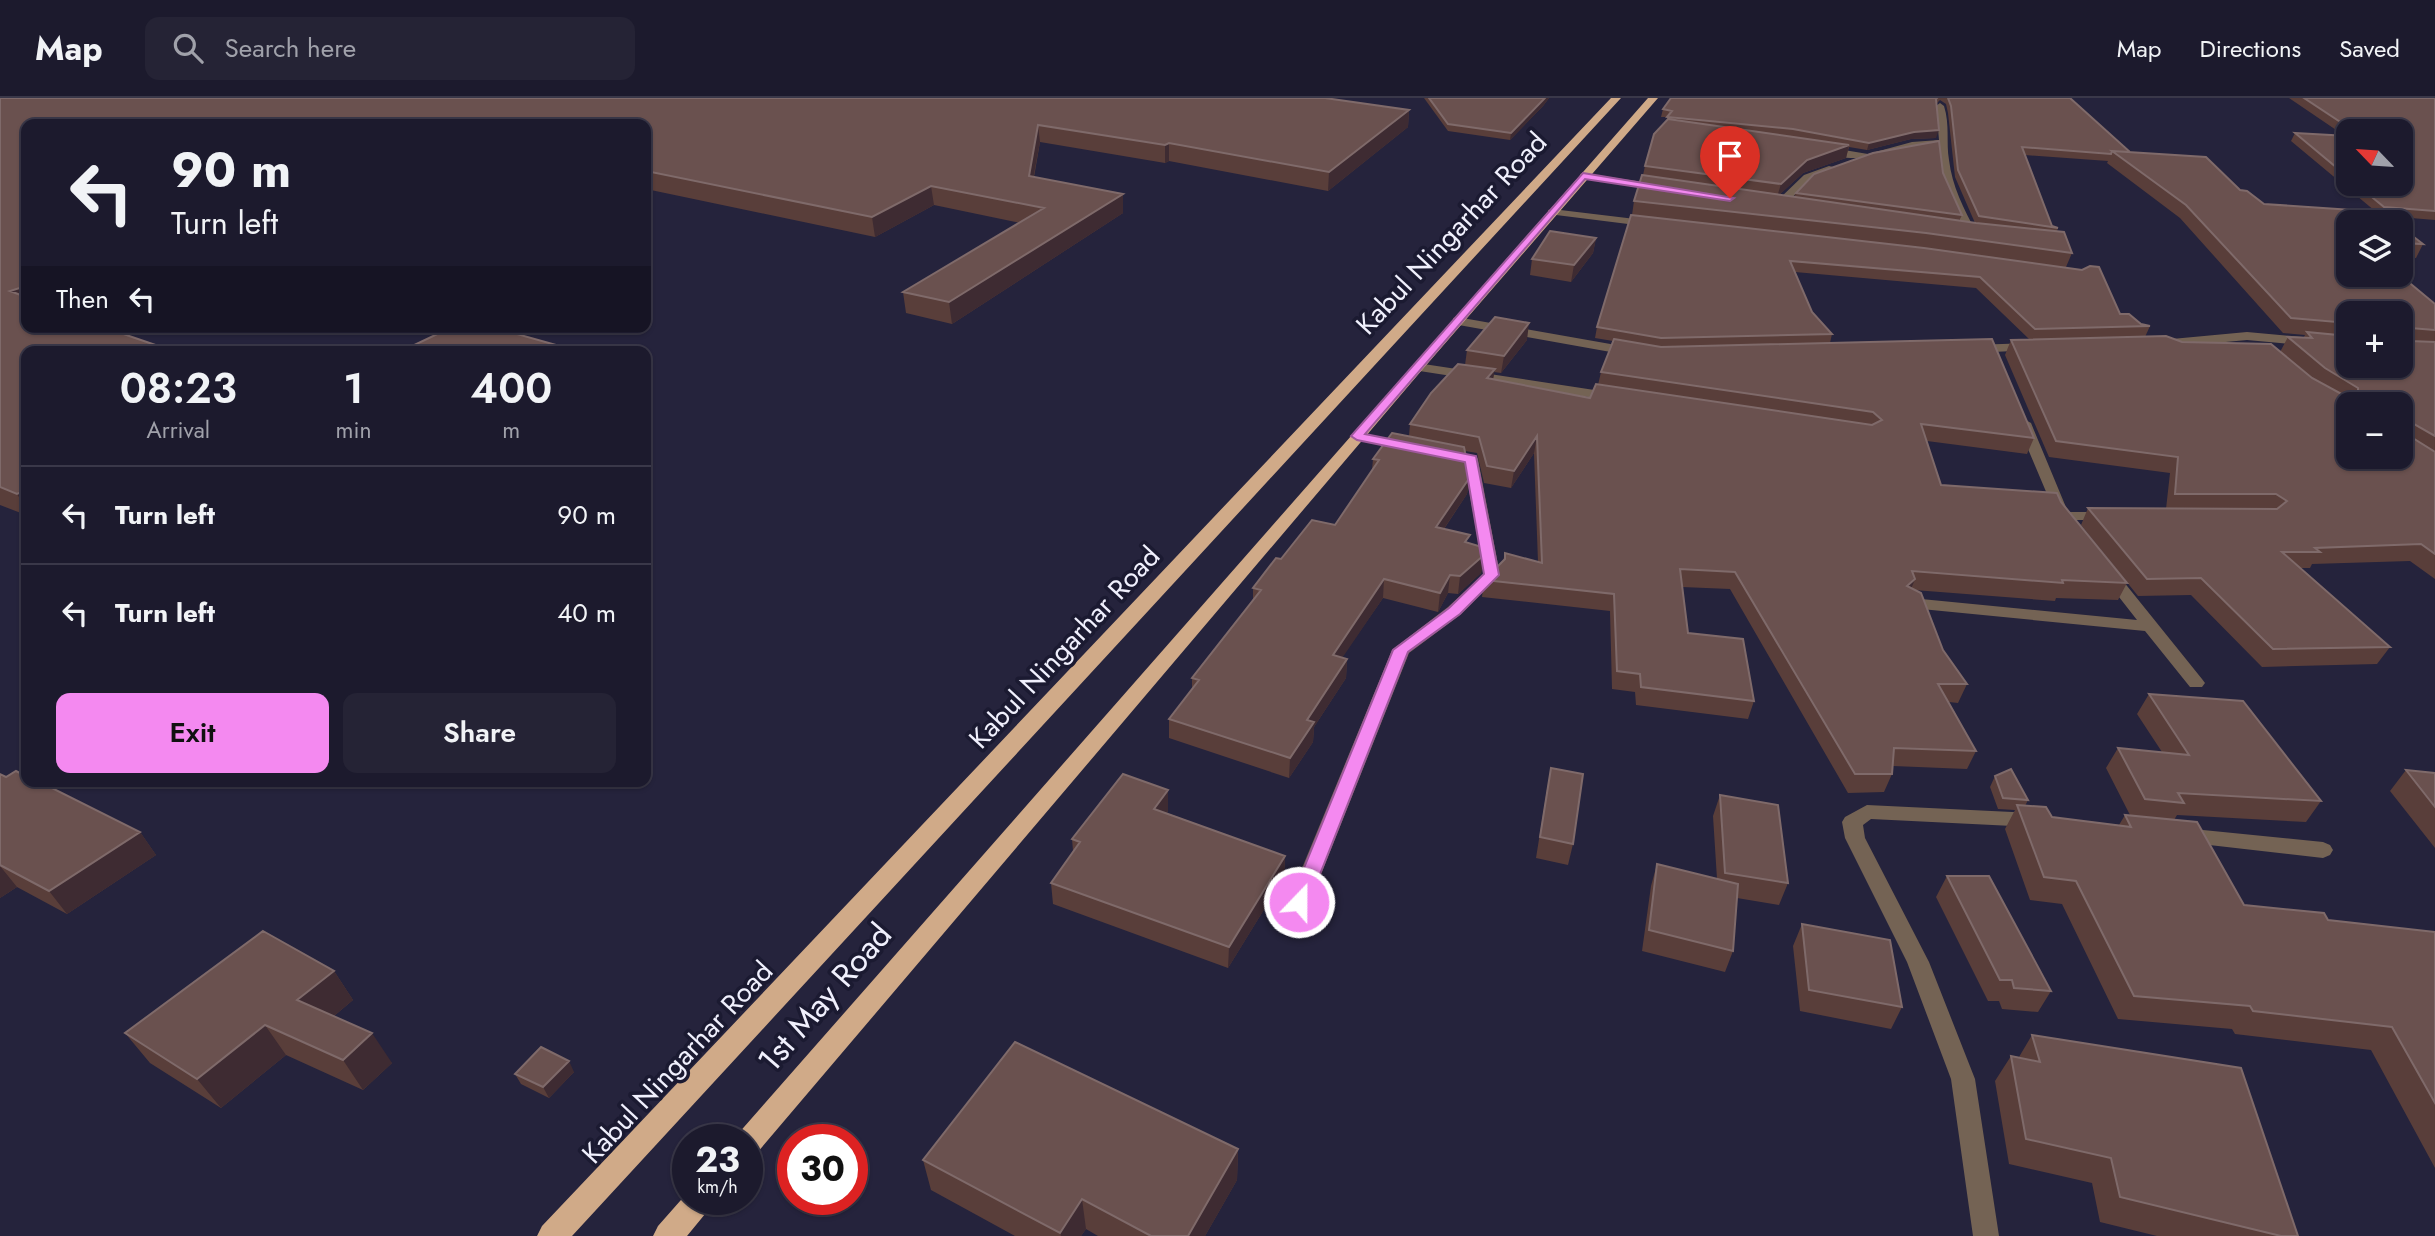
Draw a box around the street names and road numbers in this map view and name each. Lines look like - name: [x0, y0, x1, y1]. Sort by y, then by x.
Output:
- street label: Kabul Ningarhar Road: [1346, 123, 1556, 344]
- street label: Kabul Ningarhar Road: [959, 537, 1169, 758]
- street label: 1st May Road: [746, 912, 902, 1082]
- street label: Kabul Ningarhar Road: [572, 952, 782, 1173]

